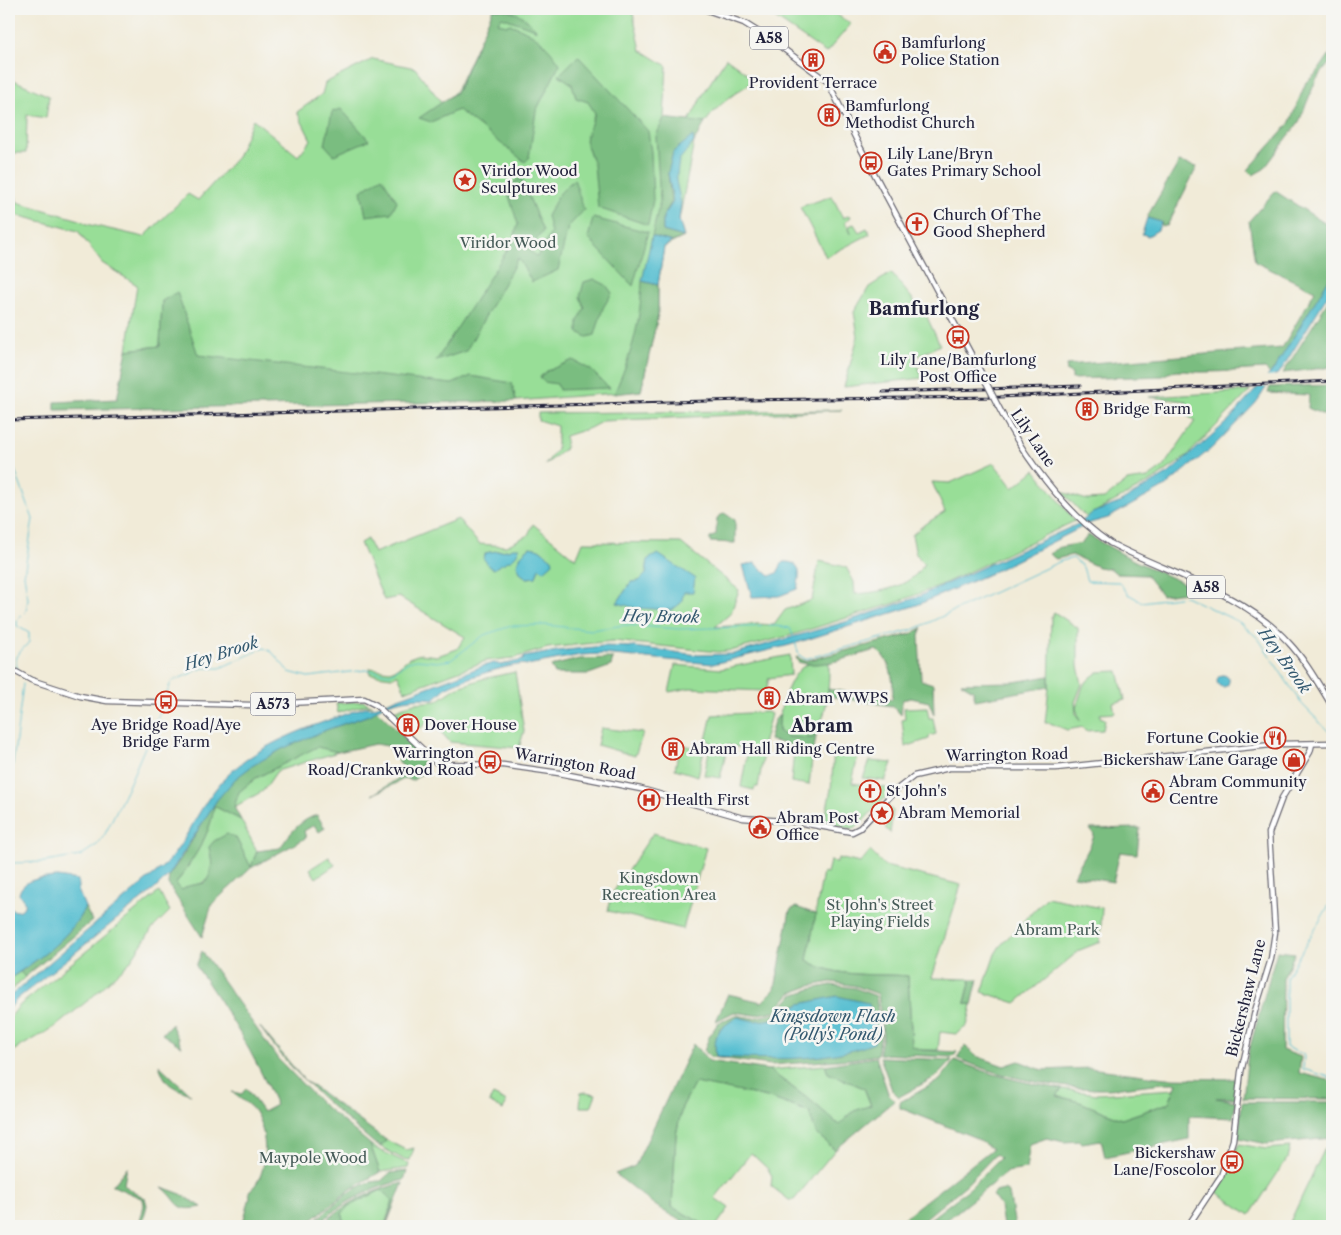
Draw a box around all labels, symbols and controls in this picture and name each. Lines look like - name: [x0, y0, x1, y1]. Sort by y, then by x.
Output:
- road number: A58: [750, 26, 788, 49]
- place label: Bamfurlong Police Station: [901, 33, 1000, 69]
- public building icon: Bamfurlong Police Station: [873, 40, 897, 64]
- building icon: Provident Terrace: [801, 48, 825, 72]
- place label: Provident Terrace: [749, 73, 877, 92]
- place label: Bamfurlong Methodist Church: [845, 96, 976, 132]
- building icon: Bamfurlong Methodist Church: [817, 103, 841, 127]
- place label: Lily Lane/Bryn Gates Primary School: [887, 144, 1042, 180]
- bus stop icon: Lily Lane/Bryn Gates Primary School: [859, 151, 883, 175]
- place label: Viridor Wood Sculptures: [480, 161, 578, 197]
- place icon: Viridor Wood Sculptures: [453, 168, 477, 192]
- place label: Church Of The Good Shepherd: [933, 205, 1046, 241]
- church icon: Church Of The Good Shepherd: [905, 212, 929, 236]
- park label: Viridor Wood: [459, 233, 556, 252]
- district label: Bamfurlong: [869, 298, 980, 320]
- bus stop icon: Lily Lane/Bamfurlong Post Office: [946, 325, 970, 349]
- place label: Lily Lane/Bamfurlong Post Office: [880, 350, 1036, 386]
- building icon: Bridge Farm: [1075, 397, 1099, 421]
- place label: Bridge Farm: [1103, 399, 1191, 418]
- street label: Lily Lane: [1007, 405, 1060, 470]
- road number: A58: [1187, 576, 1225, 598]
- water label: Hey Brook: [620, 605, 700, 627]
- water label: Hey Brook: [1253, 621, 1316, 698]
- water label: Hey Brook: [179, 631, 261, 675]
- building icon: Abram WWPS: [757, 686, 781, 710]
- place label: Abram WWPS: [784, 688, 888, 707]
- bus stop icon: Aye Bridge Road/Aye Bridge Farm: [154, 690, 178, 714]
- road number: A573: [250, 692, 296, 716]
- building icon: Dover House: [396, 713, 420, 737]
- place label: Aye Bridge Road/Aye Bridge Farm: [90, 715, 241, 751]
- place label: Dover House: [424, 715, 517, 734]
- district label: Abram: [790, 715, 853, 737]
- restaurant icon: Fortune Cookie: [1263, 726, 1287, 750]
- place label: Fortune Cookie: [1146, 728, 1259, 747]
- building icon: Abram Hall Riding Centre: [661, 737, 685, 761]
- place label: Abram Hall Riding Centre: [688, 739, 875, 758]
- place label: Warrington Road/Crankwood Road: [307, 743, 475, 779]
- street label: Warrington Road: [512, 743, 637, 783]
- street label: Warrington Road: [945, 744, 1068, 765]
- shop icon: Bickershaw Lane Garage: [1282, 748, 1306, 772]
- bus stop icon: Warrington Road/Crankwood Road: [478, 750, 502, 774]
- place label: Bickershaw Lane Garage: [1103, 750, 1278, 769]
- place label: Abram Community Centre: [1168, 772, 1307, 808]
- church icon: St John's: [858, 779, 882, 803]
- public building icon: Abram Community Centre: [1141, 779, 1165, 803]
- place label: St John's: [886, 781, 947, 800]
- hospital icon: Health First: [637, 788, 661, 812]
- place label: Health First: [665, 790, 750, 809]
- place icon: Abram Memorial: [870, 801, 894, 825]
- place label: Abram Memorial: [897, 803, 1020, 822]
- place label: Abram Post Office: [775, 808, 859, 844]
- public building icon: Abram Post Office: [748, 815, 772, 839]
- park label: Kingsdown Recreation Area: [602, 868, 717, 904]
- park label: St John's Street Playing Fields: [826, 895, 934, 931]
- park label: Abram Park: [1014, 920, 1101, 939]
- street label: Bickershaw Lane: [1222, 937, 1269, 1059]
- water label: Kingsdown Flash (Polly's Pond): [768, 1006, 896, 1044]
- place label: Bickershaw Lane/Foscolor: [1113, 1143, 1217, 1179]
- park label: Maypole Wood: [259, 1148, 367, 1167]
- bus stop icon: Bickershaw Lane/Foscolor: [1220, 1150, 1244, 1174]

